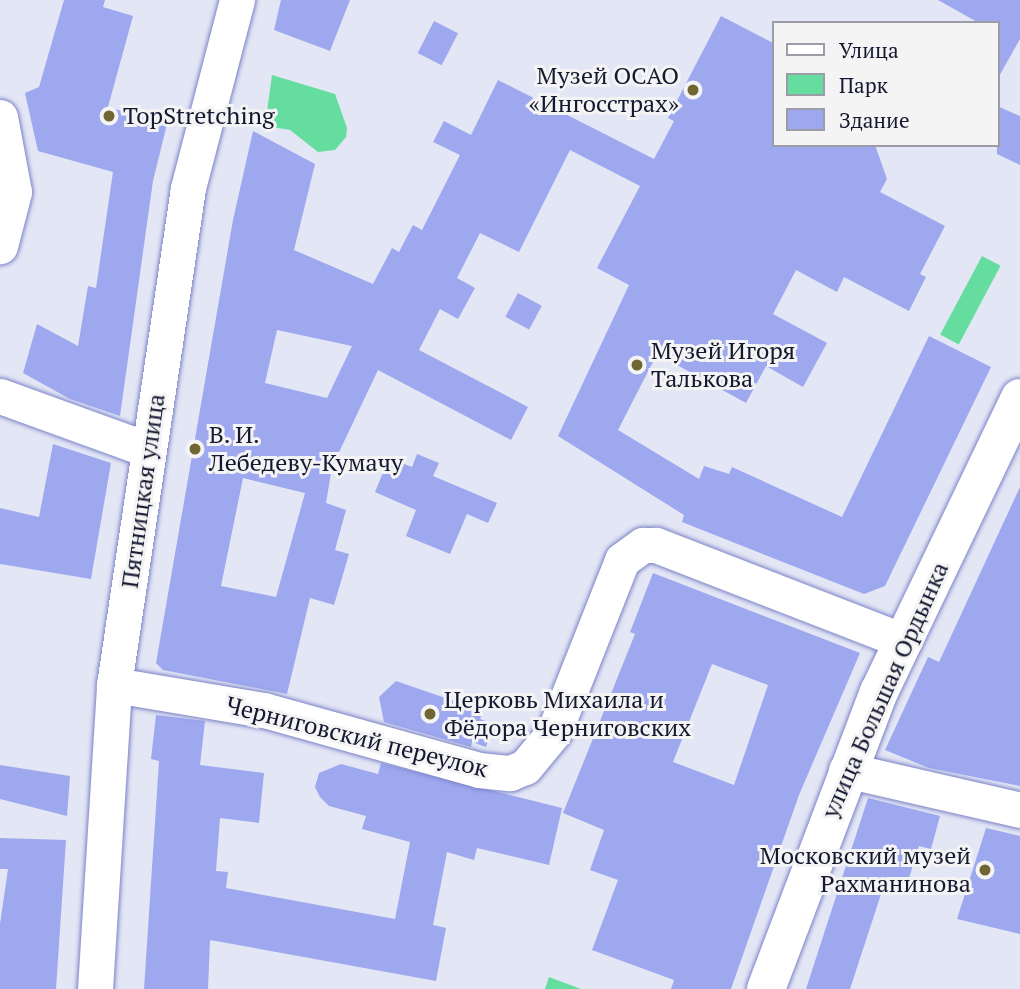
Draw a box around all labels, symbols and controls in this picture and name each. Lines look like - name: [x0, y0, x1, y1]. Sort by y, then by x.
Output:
- legend: [772, 21, 999, 147]
- text: Улица: [839, 36, 899, 64]
- place label: Музей ОСАО «Ингосстрах»: [529, 62, 679, 118]
- text: Парк: [839, 71, 888, 99]
- marker: Музей ОСАО «Ингосстрах»: [685, 82, 701, 98]
- place label: TopStretching: [123, 102, 275, 130]
- text: Здание: [839, 106, 910, 134]
- marker: TopStretching: [101, 108, 117, 124]
- place label: Музей Игоря Талькова: [651, 337, 795, 393]
- marker: Музей Игоря Талькова: [629, 357, 645, 373]
- street label: Пятницкая улица: [115, 392, 171, 590]
- place label: В. И. Лебедеву-Кумачу: [209, 421, 403, 477]
- marker: В. И. Лебедеву-Кумачу: [187, 441, 203, 457]
- street label: улица Большая Ордынка: [815, 558, 955, 822]
- place label: Церковь Михаила и Фёдора Черниговских: [444, 686, 691, 742]
- street label: Черниговский переулок: [223, 691, 491, 783]
- marker: Церковь Михаила и Фёдора Черниговских: [422, 706, 438, 722]
- place label: Московский музей Рахманинова: [760, 842, 971, 898]
- marker: Московский музей Рахманинова: [977, 862, 993, 878]

